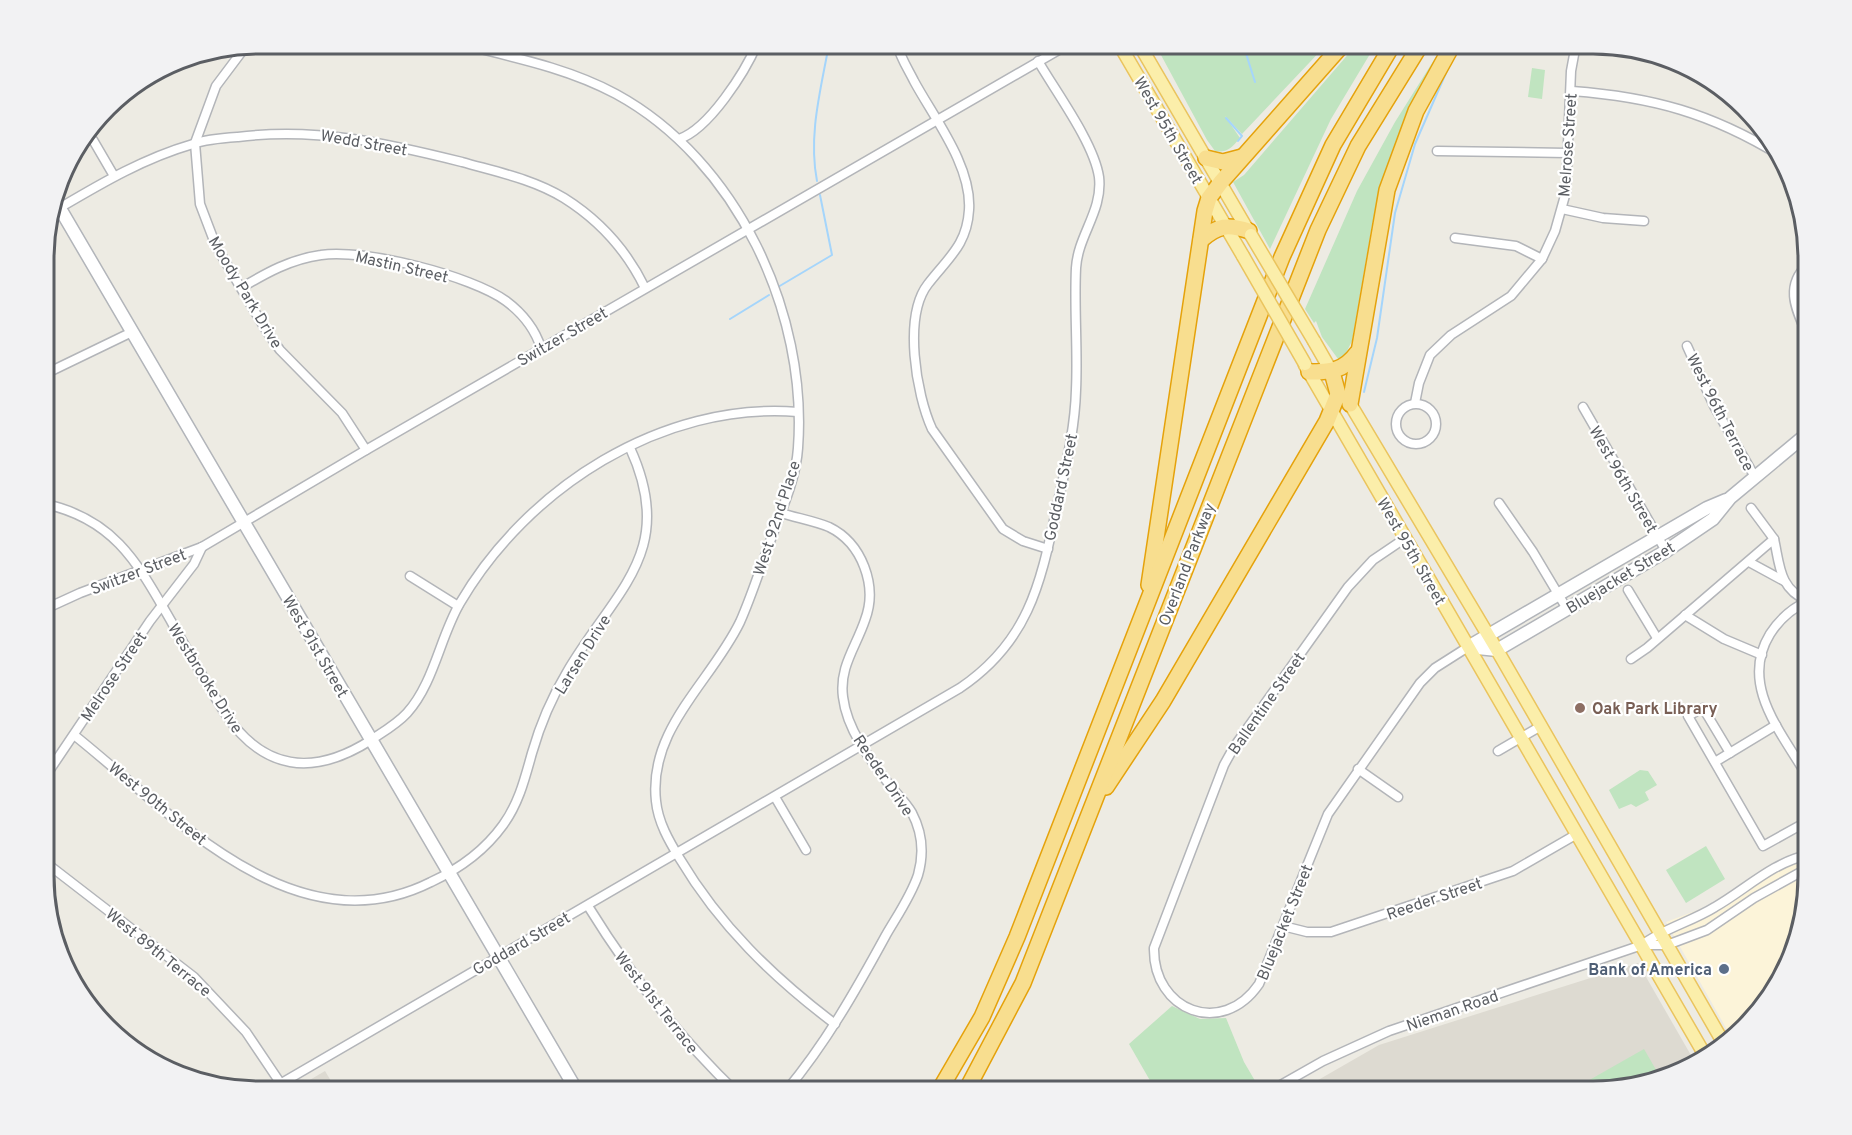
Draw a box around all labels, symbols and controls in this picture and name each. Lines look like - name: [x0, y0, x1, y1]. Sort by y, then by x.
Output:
- street label: West 95th Street: [1128, 74, 1206, 188]
- street label: Melrose Street: [1555, 93, 1583, 198]
- street label: Wedd Street: [319, 126, 409, 161]
- street label: Moody Park Drive: [203, 233, 286, 353]
- street label: Mastin Street: [353, 248, 450, 288]
- street label: Switzer Street: [514, 304, 612, 372]
- street label: West 96th Terrace: [1681, 351, 1758, 475]
- street label: West 96th Street: [1584, 423, 1661, 537]
- street label: Goddard Street: [1041, 432, 1083, 543]
- street label: West 92nd Place: [750, 459, 806, 579]
- street label: West 95th Street: [1371, 495, 1449, 609]
- street label: Overland Parkway: [1155, 500, 1221, 629]
- street label: Bluejacket Street: [1563, 538, 1679, 619]
- street label: Switzer Street: [88, 545, 190, 600]
- street label: West 91st Street: [277, 592, 352, 702]
- street label: Larsen Drive: [551, 611, 616, 699]
- street label: Westbrooke Drive: [162, 620, 246, 738]
- street label: Melrose Street: [77, 628, 152, 726]
- street label: Ballentine Street: [1225, 649, 1310, 759]
- place label: Oak Park Library: [1592, 700, 1718, 720]
- marker: Oak Park Library: [1573, 701, 1587, 715]
- street label: Reeder Drive: [848, 732, 917, 821]
- street label: West 90th Street: [103, 759, 210, 850]
- street label: Bluejacket Street: [1253, 862, 1318, 984]
- street label: Reeder Street: [1384, 874, 1485, 926]
- street label: West 89th Terrace: [101, 905, 214, 1002]
- street label: Goddard Street: [470, 909, 574, 981]
- street label: West 91st Terrace: [609, 948, 702, 1058]
- place label: Bank of America: [1588, 961, 1712, 981]
- marker: Bank of America: [1717, 962, 1731, 976]
- street label: Nieman Road: [1404, 987, 1501, 1037]

